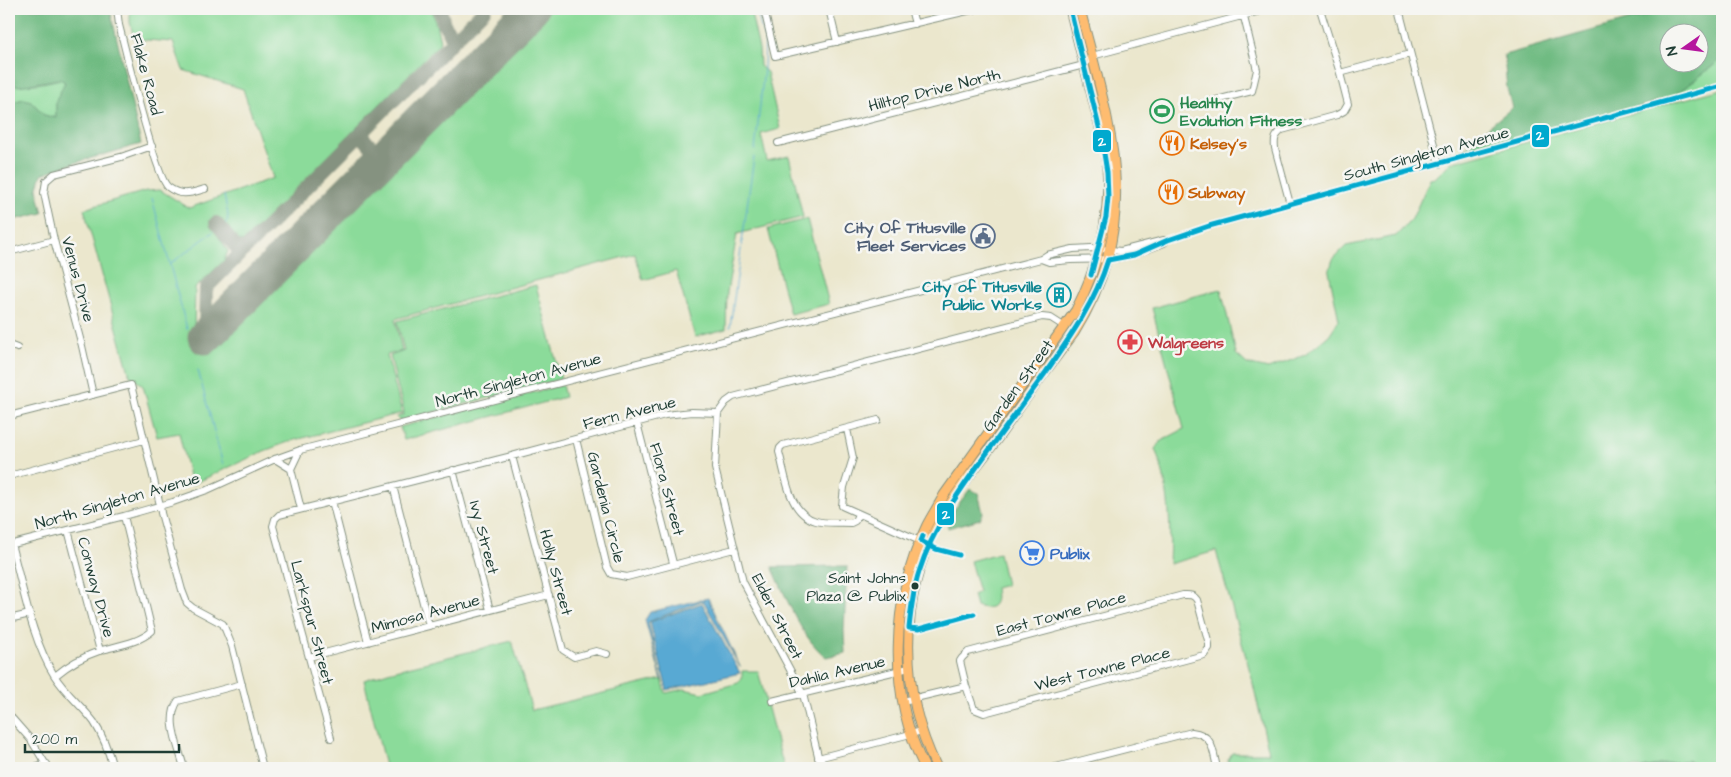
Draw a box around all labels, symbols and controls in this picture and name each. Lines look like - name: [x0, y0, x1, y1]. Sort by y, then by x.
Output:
- north arrow: [1658, 22, 1708, 72]
- street label: Flake Road: [125, 31, 167, 117]
- text: N: [1662, 44, 1683, 58]
- street label: Hilltop Drive North: [866, 63, 1003, 117]
- place label: Healthy Evolution Fitness: [1180, 92, 1302, 132]
- sports icon: Healthy Evolution Fitness: [1149, 98, 1175, 124]
- street label: South Singleton Avenue: [1341, 121, 1512, 188]
- line badge: 2: [1531, 124, 1550, 148]
- text: 2: [1535, 126, 1545, 146]
- line badge: 2: [1092, 129, 1112, 153]
- restaurant icon: Kelsey's: [1159, 130, 1185, 156]
- text: 2: [1097, 132, 1107, 152]
- place label: Kelsey's: [1190, 133, 1247, 156]
- restaurant icon: Subway: [1158, 179, 1184, 205]
- place label: Subway: [1187, 182, 1245, 205]
- place label: City Of Titusville Fleet Services: [845, 217, 966, 257]
- public building icon: City Of Titusville Fleet Services: [970, 223, 996, 249]
- street label: Venus Drive: [56, 234, 100, 325]
- place label: City of Titusville Public Works: [922, 276, 1042, 316]
- building icon: City of Titusville Public Works: [1046, 282, 1072, 308]
- pharmacy icon: Walgreens: [1117, 329, 1143, 355]
- place label: Walgreens: [1147, 332, 1224, 356]
- street label: Garden Street: [977, 335, 1059, 436]
- street label: North Singleton Avenue: [433, 347, 604, 414]
- street label: Fern Avenue: [581, 391, 678, 435]
- street label: Flora Street: [644, 440, 690, 539]
- street label: Gardenia Circle: [582, 449, 631, 565]
- street label: North Singleton Avenue: [32, 467, 203, 536]
- street label: Ivy Street: [463, 498, 505, 577]
- line badge: 2: [936, 502, 955, 526]
- text: 2: [941, 505, 951, 525]
- street label: Holly Street: [533, 527, 578, 619]
- street label: Conway Drive: [71, 535, 120, 641]
- supermarket icon: Publix: [1019, 540, 1045, 566]
- place label: Publix: [1050, 543, 1090, 565]
- street label: Larkspur Street: [285, 558, 339, 687]
- place label: Saint Johns Plaza @ Publix: [806, 568, 907, 607]
- street label: Elder Street: [746, 570, 808, 664]
- marker: Saint Johns Plaza @ Publix: [910, 581, 920, 591]
- street label: East Towne Place: [994, 586, 1129, 642]
- street label: Mimosa Avenue: [368, 589, 482, 639]
- street label: West Towne Place: [1032, 641, 1173, 696]
- street label: Dahlia Avenue: [787, 650, 888, 694]
- scale bar: [25, 722, 179, 754]
- text: 200 m: [32, 729, 78, 750]

